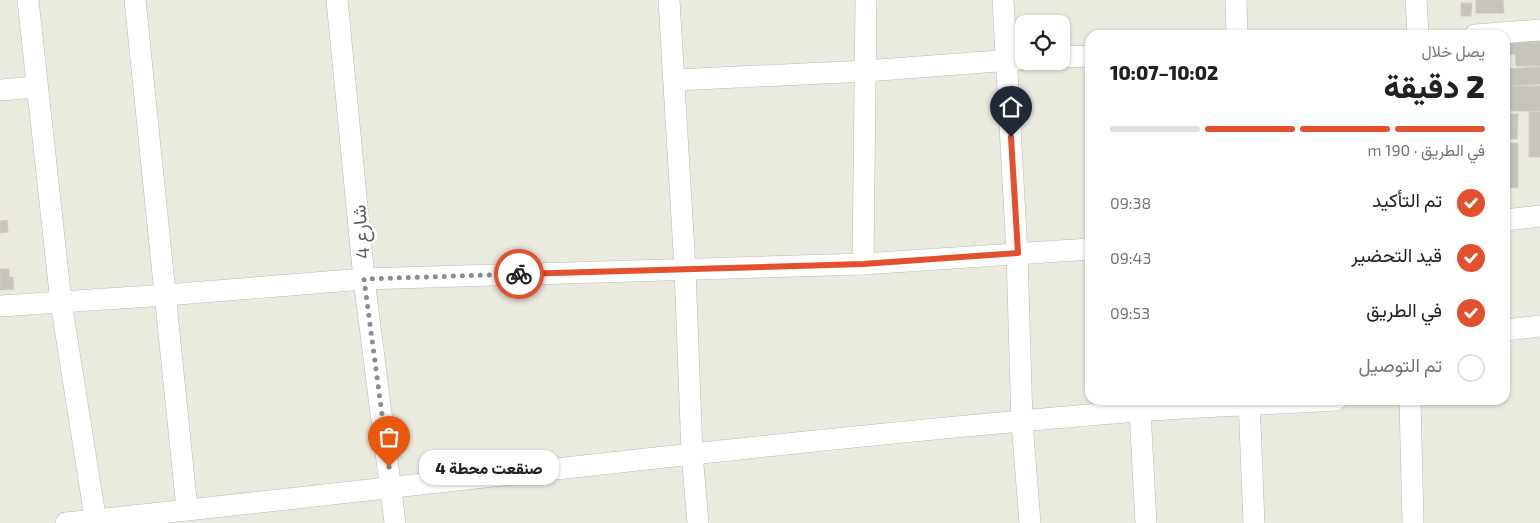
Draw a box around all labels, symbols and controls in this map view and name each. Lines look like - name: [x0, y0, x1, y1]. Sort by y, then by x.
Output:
- map controls: [1015, 15, 1070, 70]
- button: locate: [1015, 15, 1070, 70]
- text: يصل خلال: [1421, 41, 1485, 60]
- text: 10:02–10:07: [1110, 61, 1218, 84]
- text: 2 دقيقة: [1383, 66, 1485, 104]
- pin: [990, 86, 1032, 137]
- icon: home: [997, 93, 1025, 121]
- text: في الطريق · 190 m: [1367, 140, 1485, 159]
- text: تم التأكيد: [1372, 188, 1442, 211]
- icon: check: [1457, 189, 1485, 217]
- text: 09:38: [1110, 193, 1151, 212]
- street label: شارع 4: [346, 204, 376, 260]
- text: قيد التحضير: [1351, 243, 1442, 266]
- icon: check: [1457, 244, 1485, 272]
- text: 09:43: [1110, 248, 1151, 267]
- courier: [494, 249, 544, 299]
- icon: bike: [505, 260, 533, 288]
- text: في الطريق: [1366, 298, 1442, 321]
- icon: check: [1457, 299, 1485, 327]
- text: 09:53: [1110, 303, 1150, 322]
- text: تم التوصيل: [1359, 353, 1442, 376]
- pin: [368, 416, 410, 467]
- icon: bag: [375, 423, 403, 451]
- callout: صنقعت محطة 4: [419, 450, 559, 484]
- text: صنقعت محطة 4: [435, 458, 543, 477]

